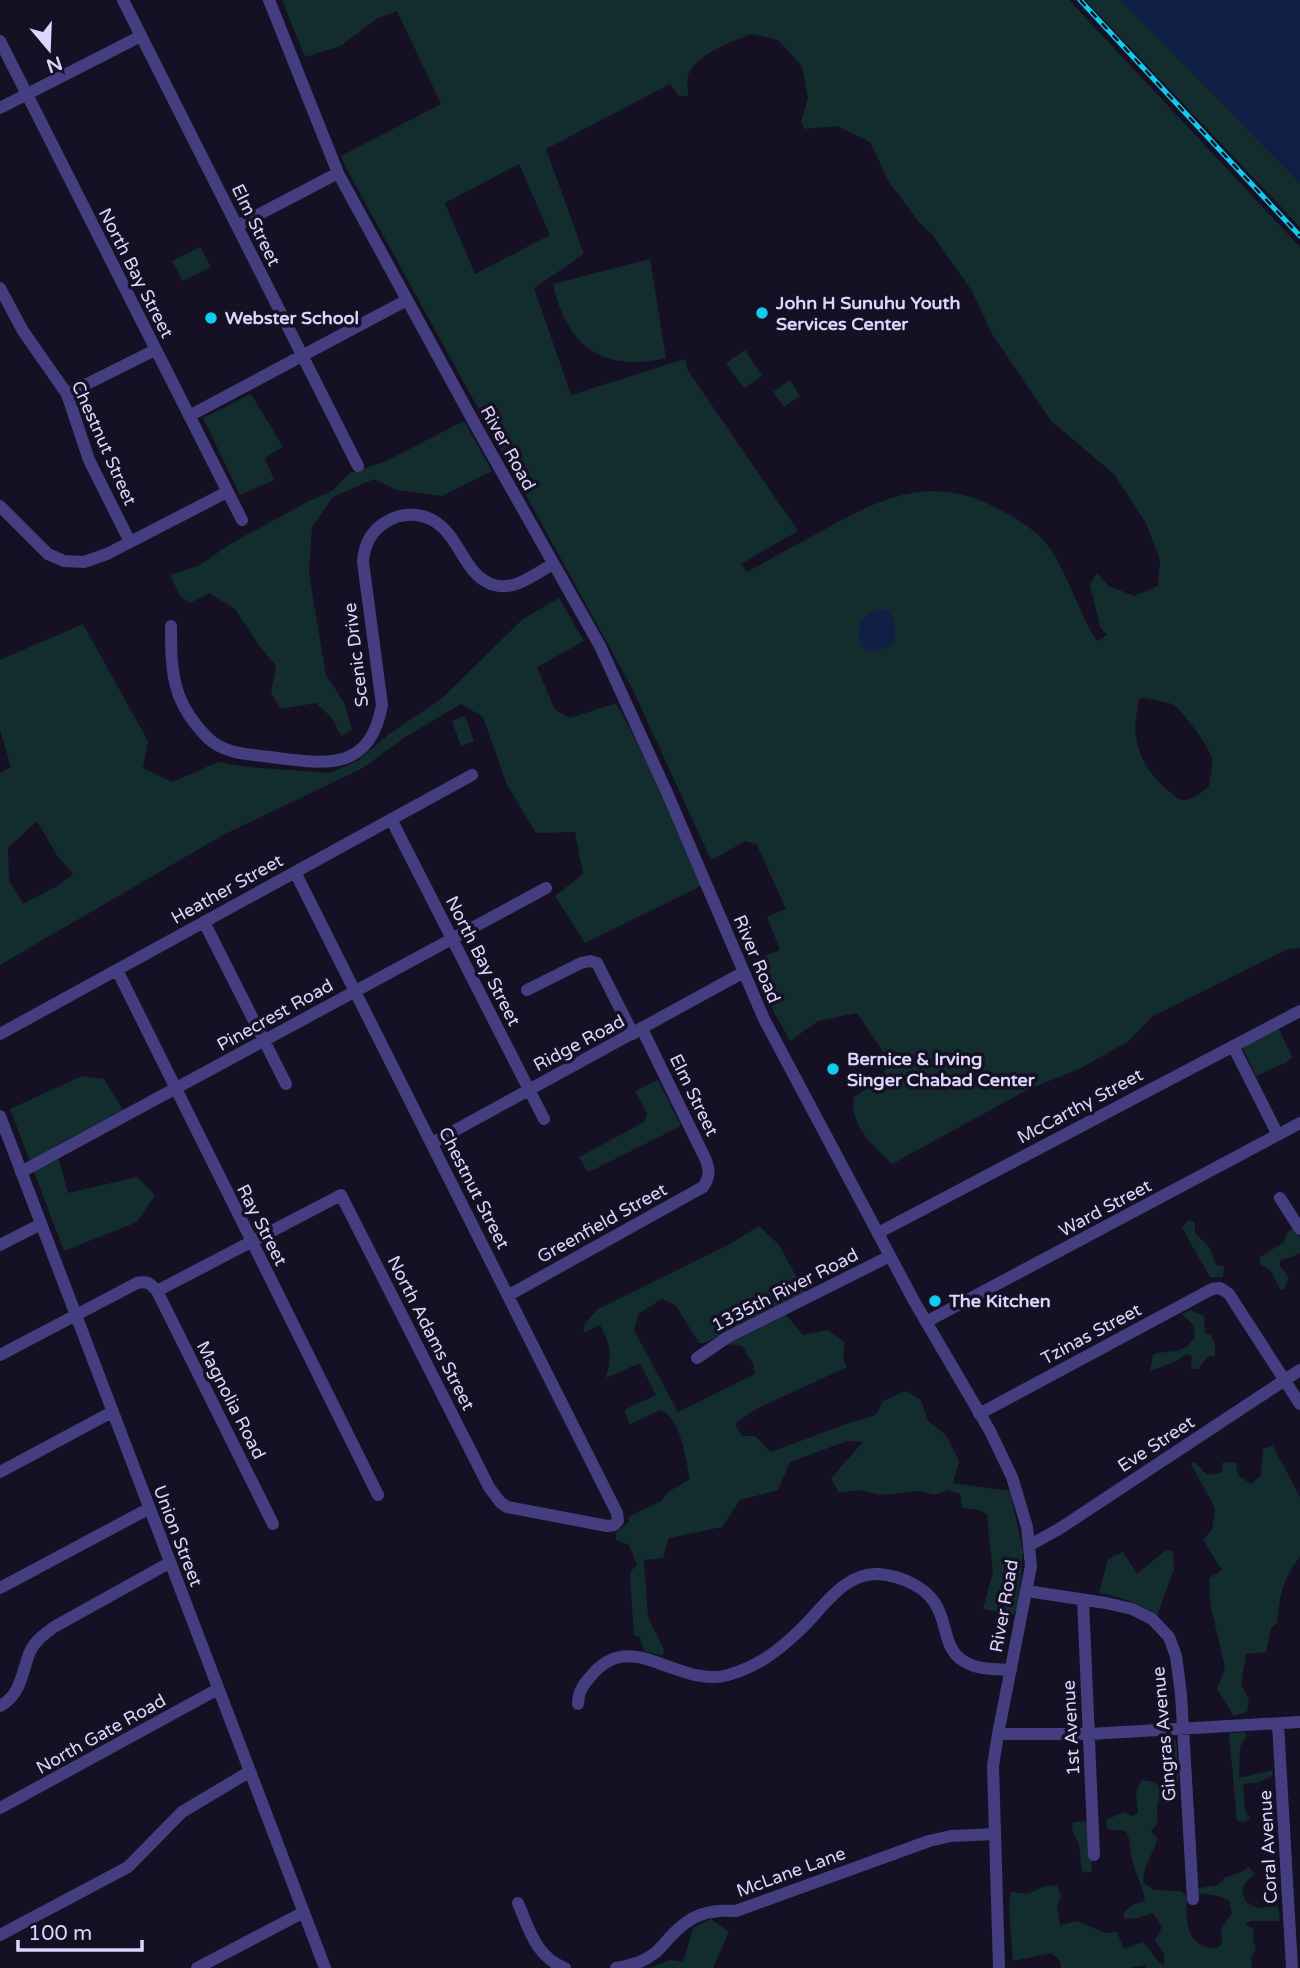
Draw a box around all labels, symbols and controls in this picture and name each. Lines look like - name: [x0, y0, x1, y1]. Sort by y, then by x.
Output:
- north arrow: [14, 14, 84, 84]
- text: N: [43, 51, 65, 77]
- street label: Elm Street: [227, 180, 285, 270]
- street label: North Bay Street: [94, 204, 178, 342]
- place label: John H Sunuhu Youth Services Center: [775, 292, 960, 335]
- marker: John H Sunuhu Youth Services Center: [754, 305, 770, 321]
- place label: Webster School: [225, 307, 359, 329]
- marker: Webster School: [203, 310, 219, 326]
- street label: Chestnut Street: [67, 377, 141, 509]
- street label: River Road: [476, 402, 540, 494]
- street label: Scenic Drive: [339, 602, 373, 708]
- street label: Heather Street: [167, 849, 287, 929]
- street label: North Bay Street: [441, 892, 525, 1030]
- street label: River Road: [729, 912, 785, 1006]
- street label: Pinecrest Road: [213, 974, 337, 1056]
- street label: Ridge Road: [530, 1010, 628, 1076]
- place label: Bernice & Irving Singer Chabad Center: [847, 1048, 1036, 1091]
- street label: Elm Street: [665, 1050, 723, 1140]
- marker: Bernice & Irving Singer Chabad Center: [825, 1061, 841, 1077]
- street label: McCarthy Street: [1013, 1063, 1147, 1148]
- street label: Chestnut Street: [434, 1123, 514, 1253]
- street label: Ward Street: [1055, 1174, 1155, 1242]
- street label: Greenfield Street: [533, 1178, 671, 1268]
- street label: Ray Street: [232, 1181, 292, 1270]
- street label: 1335th River Road: [708, 1244, 862, 1336]
- street label: North Adams Street: [382, 1252, 480, 1414]
- place label: The Kitchen: [948, 1290, 1051, 1312]
- marker: The Kitchen: [927, 1293, 943, 1309]
- street label: Tzinas Street: [1037, 1298, 1145, 1370]
- street label: Magnolia Road: [192, 1337, 270, 1463]
- street label: Eve Street: [1114, 1411, 1199, 1477]
- street label: Union Street: [149, 1482, 207, 1590]
- street label: River Road: [985, 1558, 1023, 1654]
- street label: Gingras Avenue: [1147, 1666, 1181, 1802]
- street label: 1st Avenue: [1058, 1680, 1084, 1776]
- street label: North Gate Road: [32, 1689, 170, 1779]
- street label: Coral Avenue: [1254, 1790, 1282, 1904]
- street label: McLane Lane: [733, 1842, 849, 1902]
- scale bar: [18, 1909, 142, 1953]
- text: 100 m: [28, 1921, 92, 1946]

